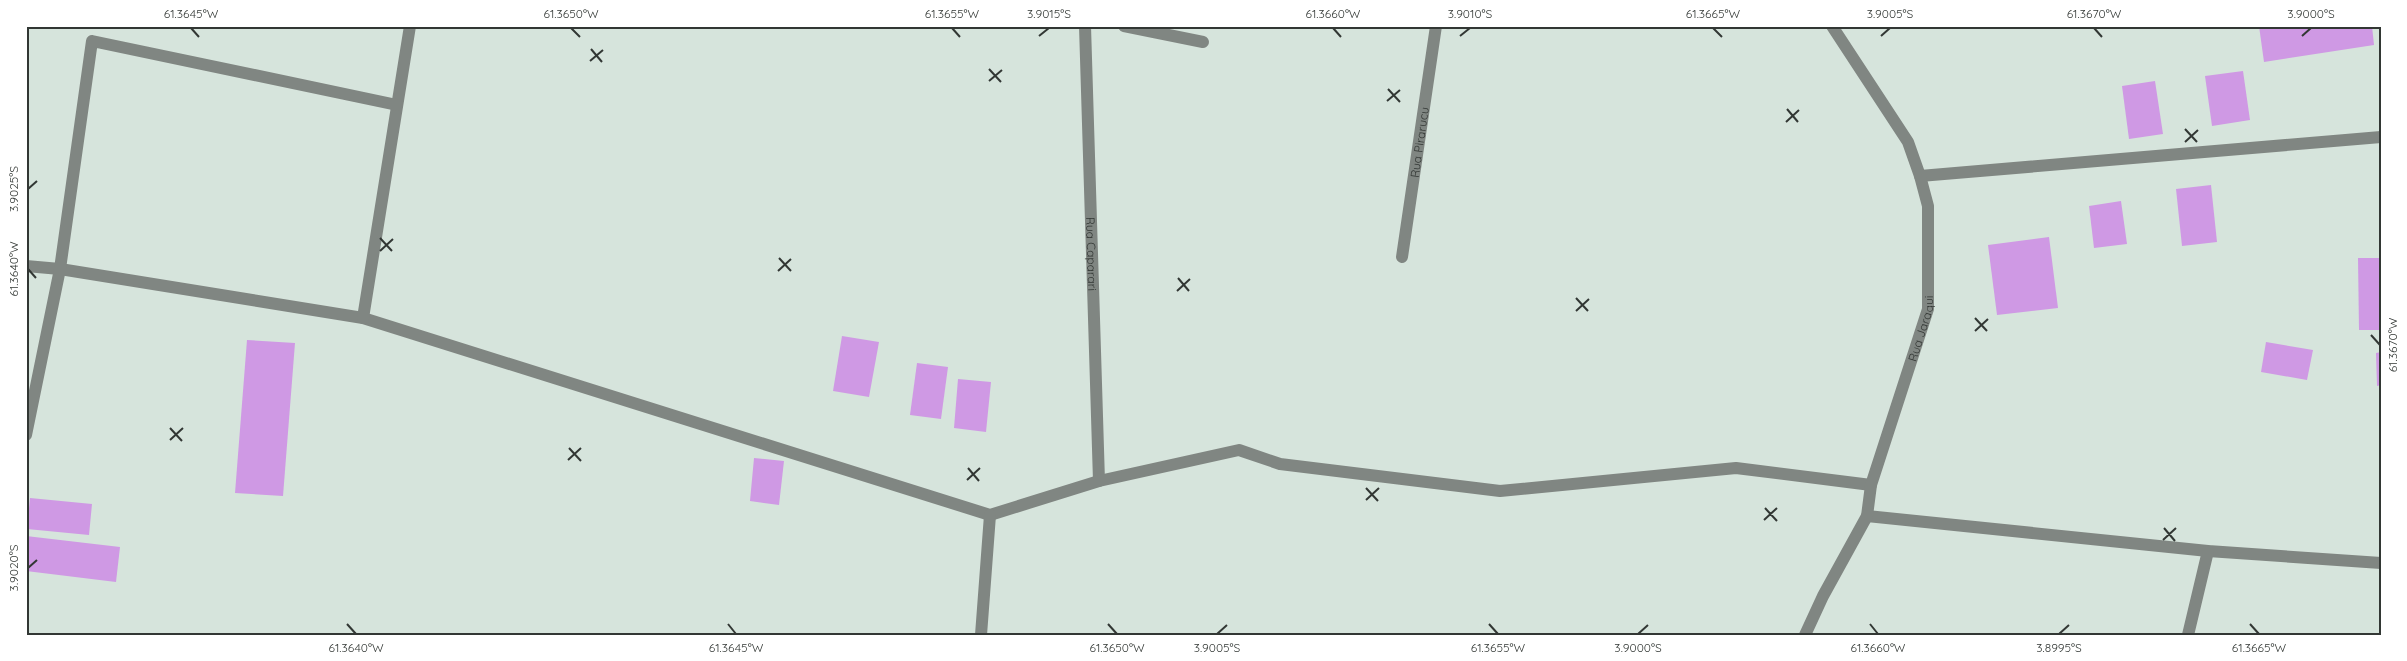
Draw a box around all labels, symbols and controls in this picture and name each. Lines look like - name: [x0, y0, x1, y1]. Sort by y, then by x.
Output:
- text: 61.3645°W: [164, 6, 219, 21]
- text: 61.3650°W: [543, 6, 599, 21]
- text: 61.3655°W: [925, 6, 980, 21]
- text: 3.9015°S: [1027, 6, 1071, 21]
- text: 61.3660°W: [1306, 6, 1361, 21]
- text: 3.9010°S: [1448, 6, 1493, 21]
- text: 61.3665°W: [1686, 6, 1741, 21]
- text: 3.9005°S: [1867, 6, 1914, 21]
- text: 61.3670°W: [2067, 6, 2122, 21]
- text: 3.9000°S: [2287, 6, 2335, 21]
- street label: Rua Pirarucu: [1406, 106, 1432, 179]
- text: 3.9025°S: [6, 166, 21, 212]
- street label: Rua Caparari: [1083, 217, 1101, 291]
- text: 61.3640°W: [6, 241, 21, 296]
- street label: Rua Jaraqui: [1904, 296, 1936, 363]
- text: 61.3670°W: [2385, 317, 2400, 372]
- text: 3.9020°S: [6, 544, 21, 591]
- text: 61.3640°W: [329, 640, 384, 655]
- text: 61.3645°W: [709, 640, 764, 655]
- text: 61.3650°W: [1089, 640, 1145, 655]
- text: 3.9005°S: [1194, 640, 1241, 655]
- text: 61.3655°W: [1471, 640, 1526, 655]
- text: 3.9000°S: [1614, 640, 1662, 655]
- text: 61.3660°W: [1851, 640, 1906, 655]
- text: 3.8995°S: [2036, 640, 2082, 655]
- text: 61.3665°W: [2232, 640, 2287, 655]

